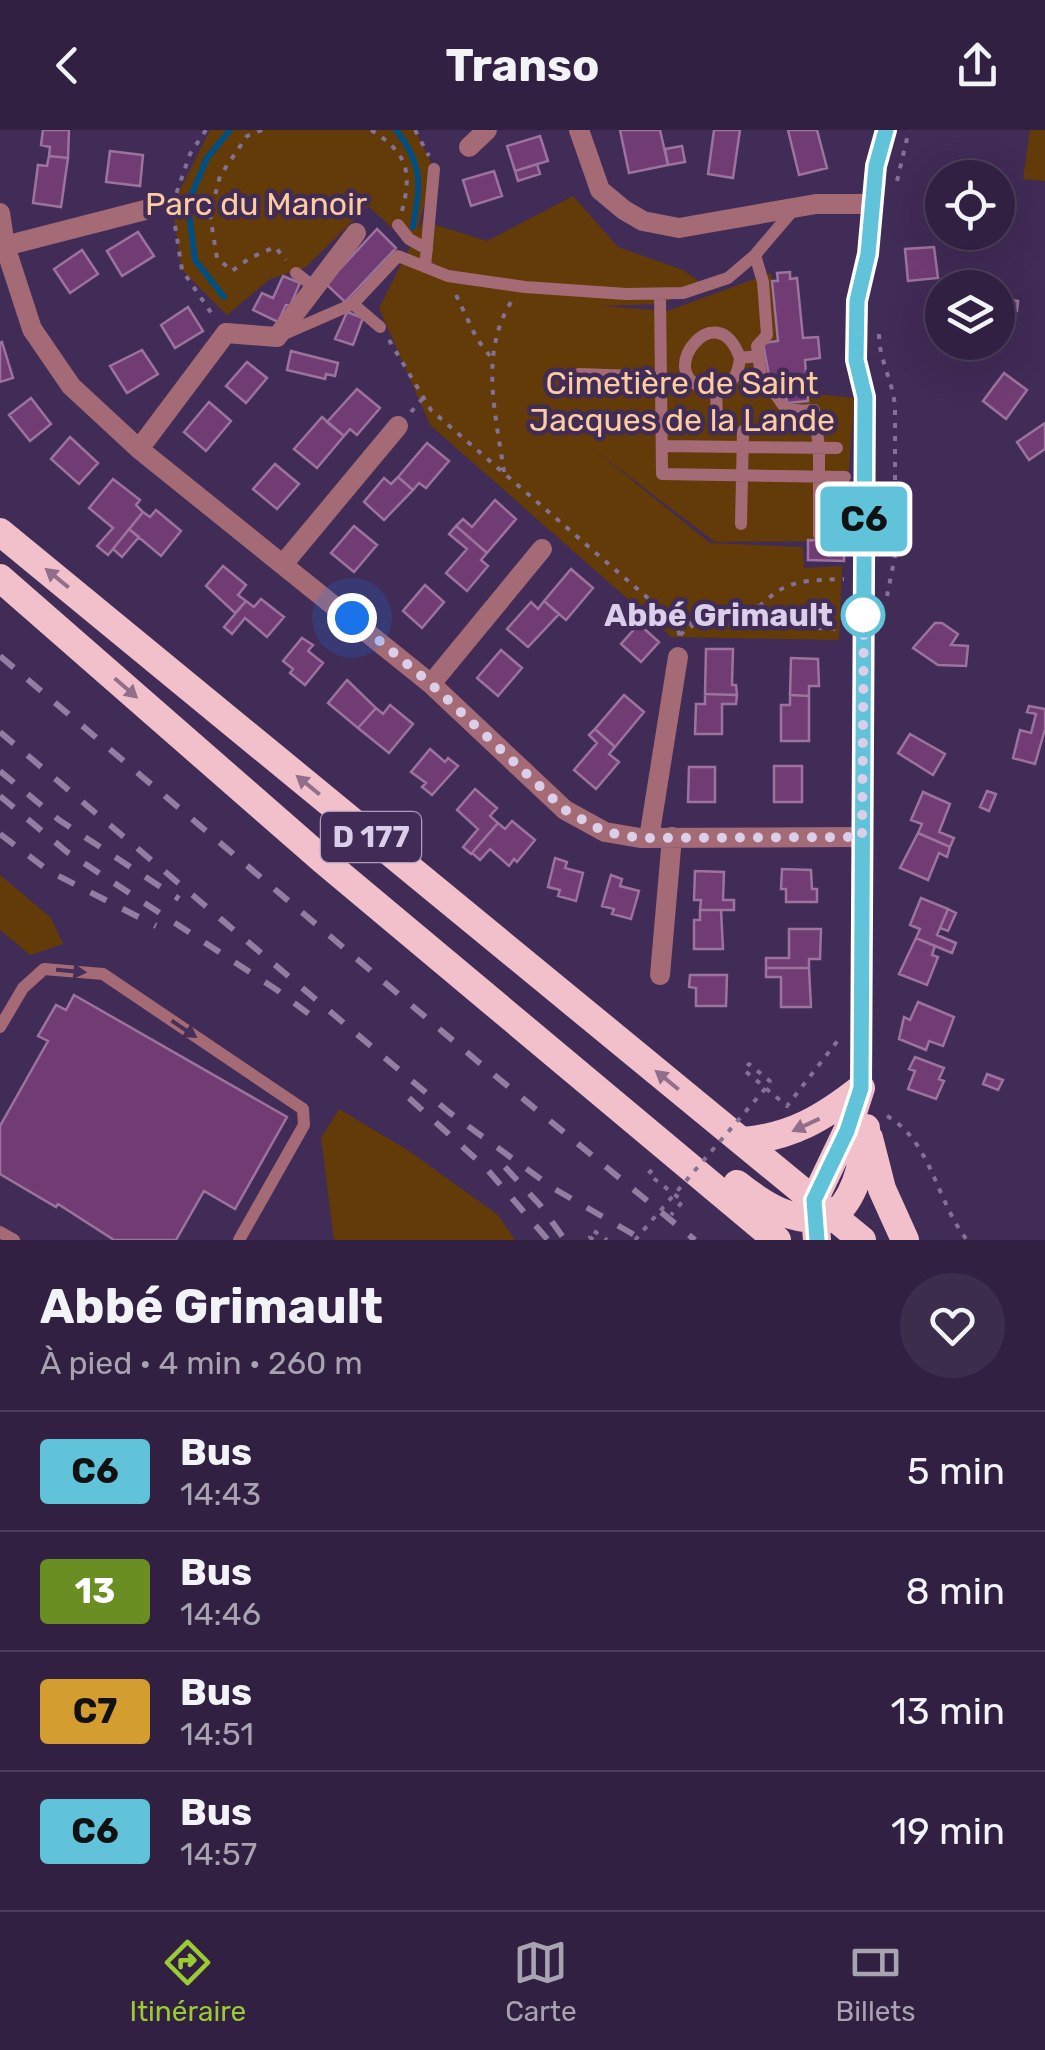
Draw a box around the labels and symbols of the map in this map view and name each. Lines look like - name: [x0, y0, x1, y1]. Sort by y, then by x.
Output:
- park label: Parc du Manoir: [145, 185, 367, 223]
- park label: Cimetière de Saint Jacques de la Lande: [529, 364, 835, 439]
- line badge: C6: [819, 486, 909, 552]
- one-way arrow: [44, 568, 69, 589]
- your location: [327, 593, 377, 643]
- marker: Abbé Grimault: [842, 594, 884, 636]
- place label: Abbé Grimault: [604, 596, 833, 634]
- one-way arrow: [113, 677, 138, 699]
- one-way arrow: [295, 774, 320, 796]
- road number: D 177: [321, 812, 421, 862]
- one-way arrow: [56, 964, 88, 980]
- one-way arrow: [170, 1019, 197, 1037]
- one-way arrow: [655, 1069, 680, 1091]
- one-way arrow: [792, 1117, 821, 1133]

